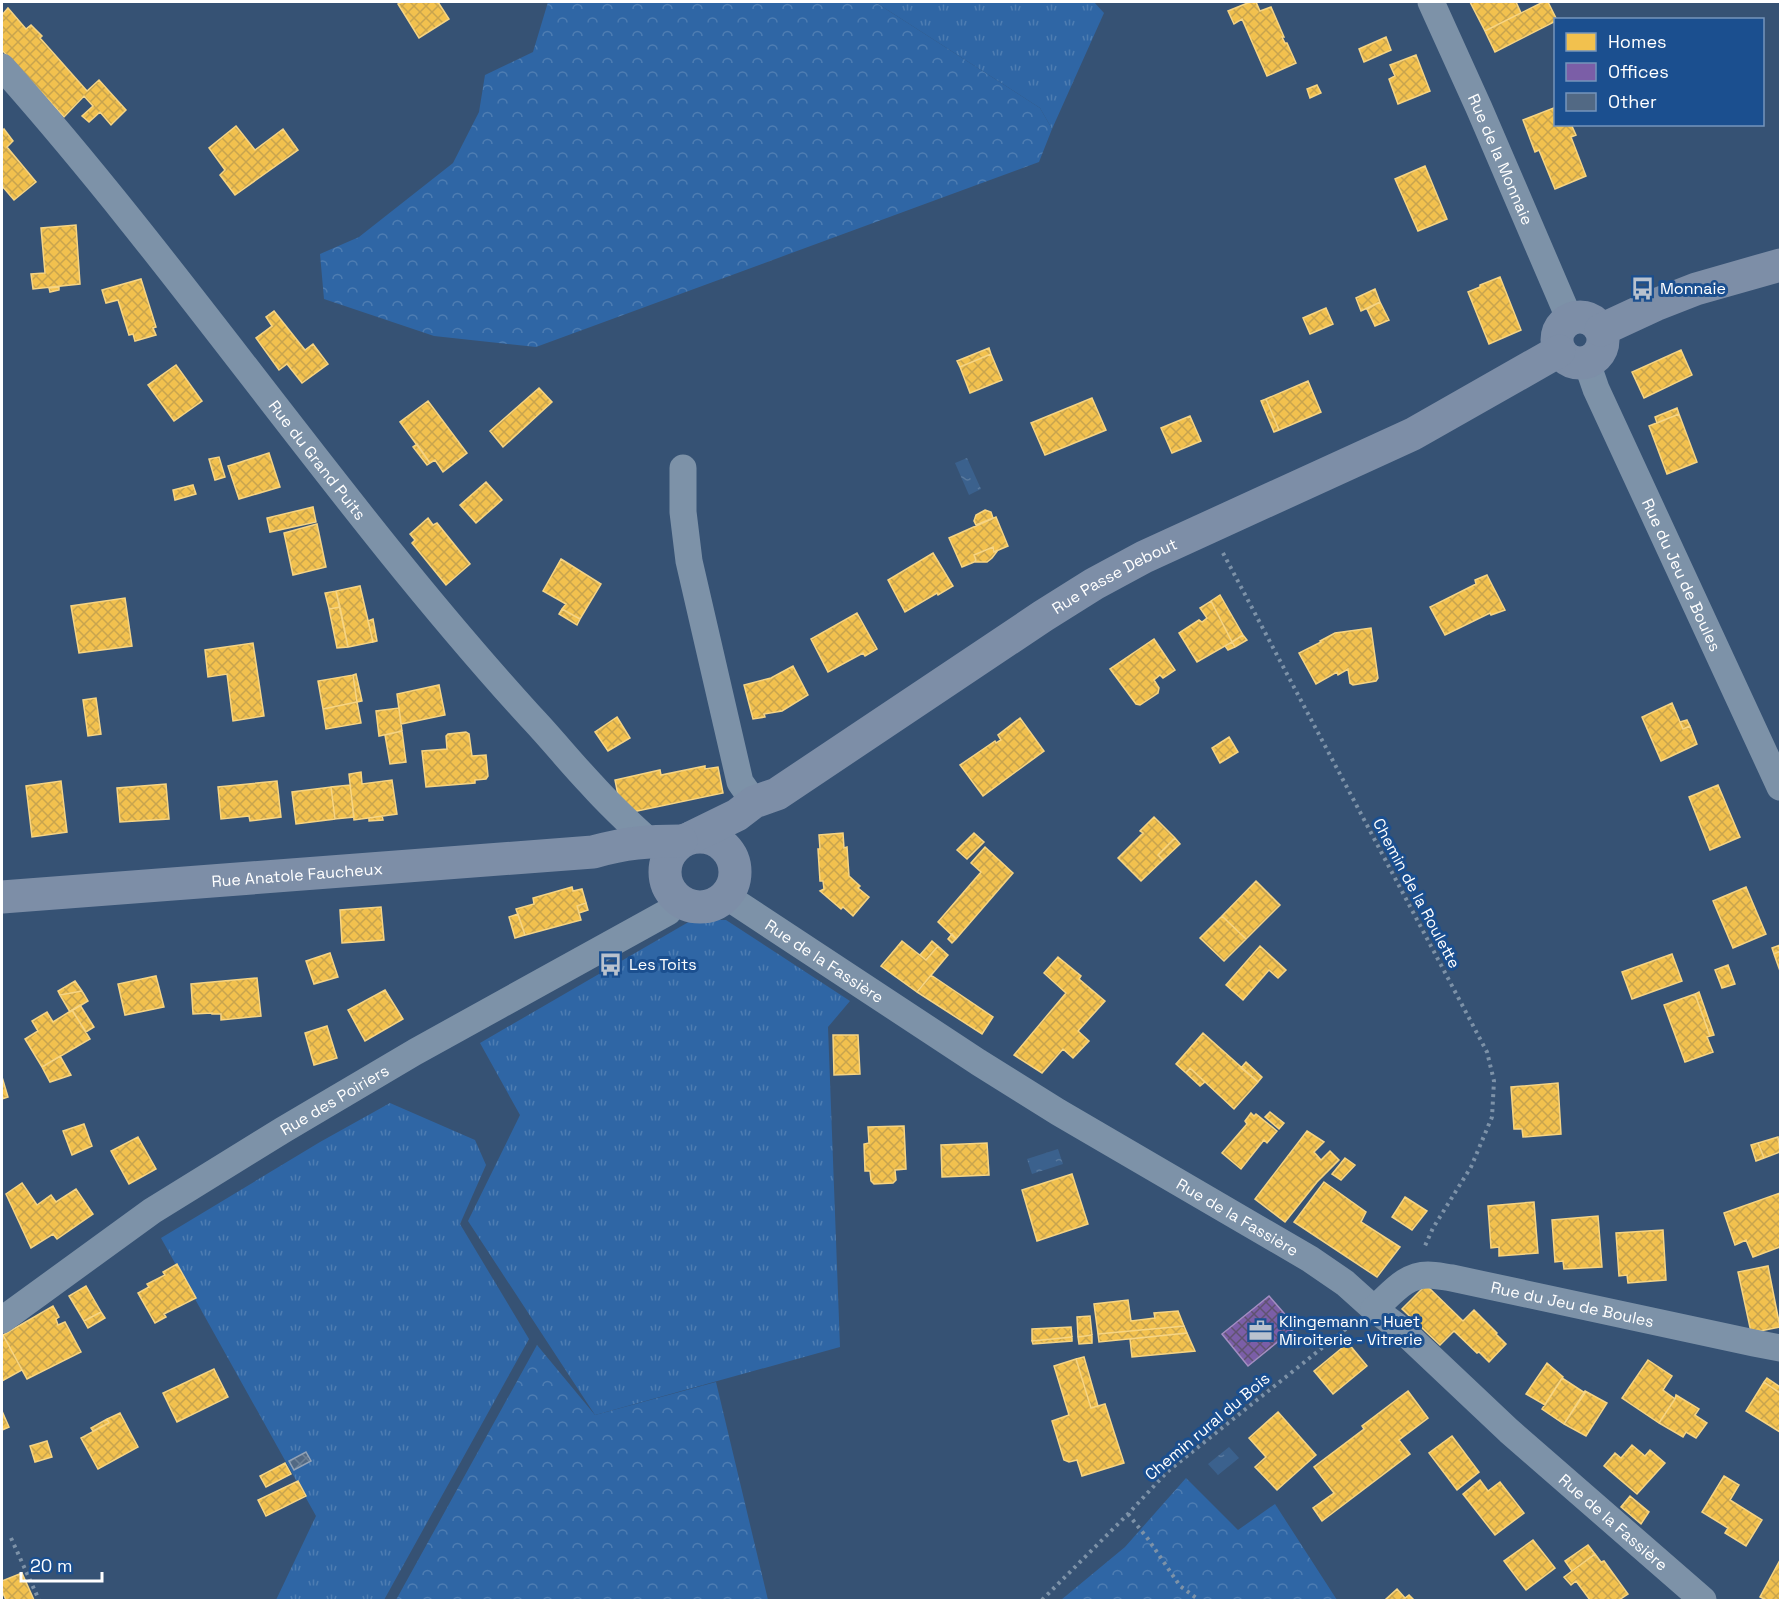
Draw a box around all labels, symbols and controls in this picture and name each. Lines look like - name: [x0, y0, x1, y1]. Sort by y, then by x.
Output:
- legend: [1554, 18, 1764, 126]
- text: Homes: [1608, 30, 1667, 53]
- text: Offices: [1608, 60, 1669, 83]
- street label: Rue de la Monnaie: [1463, 90, 1538, 228]
- text: Other: [1608, 90, 1657, 113]
- bus stop icon: Monnaie: [1629, 275, 1655, 301]
- place label: Monnaie: [1660, 278, 1726, 299]
- street label: Rue du Grand Puits: [264, 396, 371, 524]
- street label: Rue du Jeu de Boules: [1637, 495, 1726, 655]
- street label: Rue Passe Debout: [1048, 533, 1180, 619]
- street label: Chemin de la Roulette: [1368, 814, 1465, 972]
- street label: Rue Anatole Faucheux: [211, 858, 384, 892]
- street label: Rue de la Fassière: [761, 915, 888, 1008]
- bus stop icon: Les Toits: [598, 951, 624, 977]
- place label: Les Toits: [629, 954, 697, 975]
- street label: Rue des Poiriers: [276, 1060, 393, 1140]
- street label: Rue de la Fassière: [1172, 1173, 1302, 1261]
- street label: Rue du Jeu de Boules: [1489, 1277, 1656, 1332]
- place label: Klingemann - Huet Miroiterie - Vitrerie: [1279, 1311, 1422, 1350]
- office icon: Klingemann - Huet Miroiterie - Vitrerie: [1248, 1317, 1274, 1343]
- street label: Chemin rural du Bois: [1140, 1368, 1274, 1485]
- street label: Rue de la Fassière: [1554, 1469, 1672, 1576]
- scale bar: [21, 1545, 102, 1583]
- text: 20 m: [30, 1554, 73, 1577]

